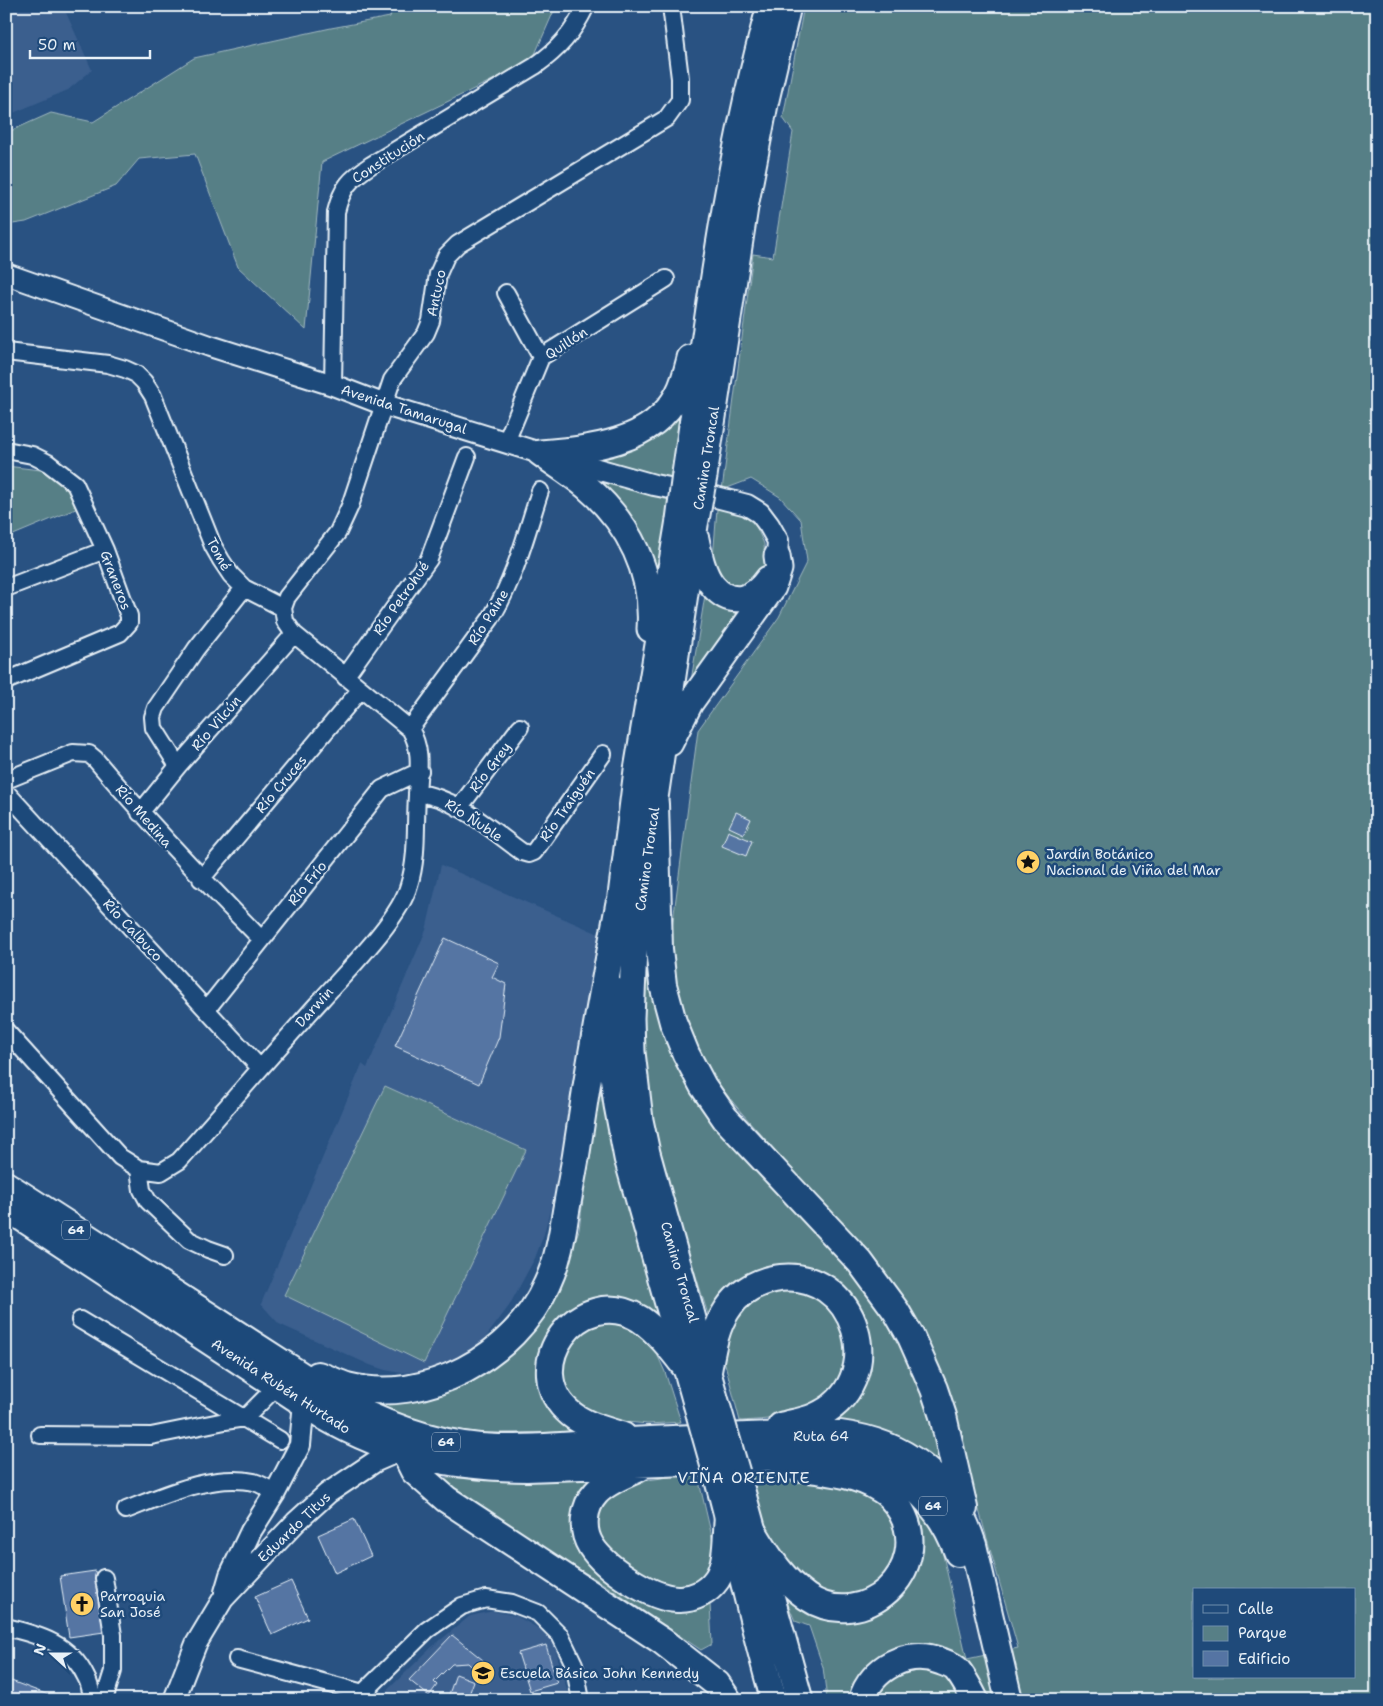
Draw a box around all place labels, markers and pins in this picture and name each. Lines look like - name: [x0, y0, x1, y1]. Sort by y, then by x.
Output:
- place label: Jardín Botánico Nacional de Viña del Mar: [1046, 845, 1221, 879]
- place icon: Jardín Botánico Nacional de Viña del Mar: [1015, 849, 1041, 875]
- place label: Parroquia San José: [100, 1587, 165, 1621]
- church icon: Parroquia San José: [69, 1591, 95, 1617]
- school or university icon: Escuela Básica John Kennedy: [470, 1660, 496, 1686]
- place label: Escuela Básica John Kennedy: [500, 1664, 699, 1682]

